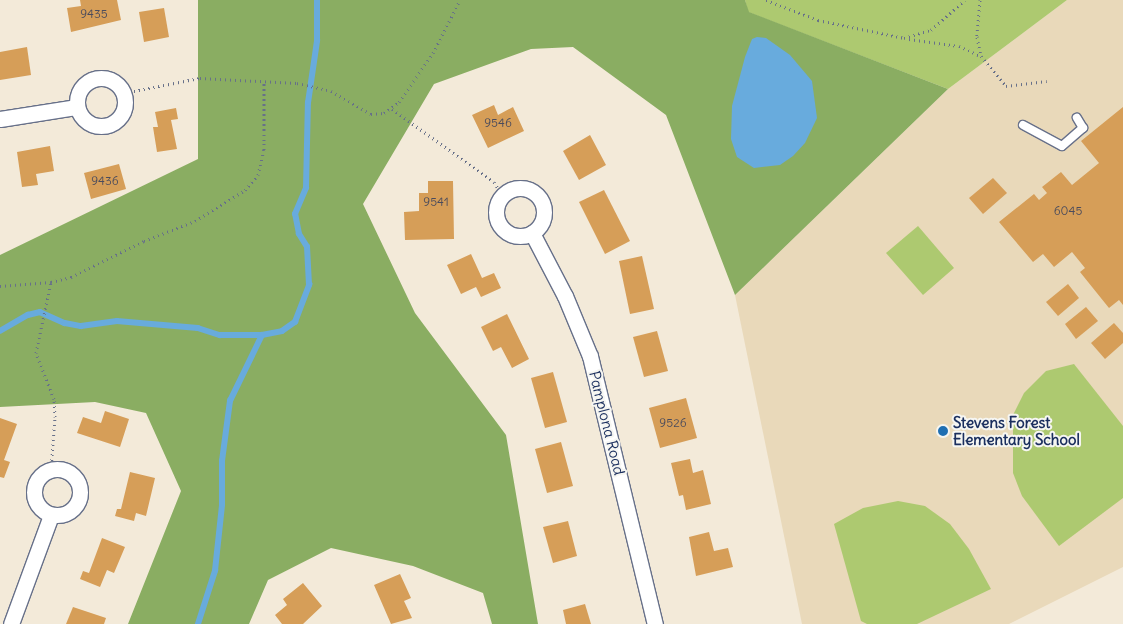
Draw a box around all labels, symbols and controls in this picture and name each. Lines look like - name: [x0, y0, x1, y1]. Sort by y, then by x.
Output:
- house number: 9435: [80, 7, 108, 21]
- house number: 9546: [484, 116, 512, 130]
- house number: 9436: [91, 174, 119, 188]
- house number: 9541: [423, 195, 449, 209]
- house number: 6045: [1054, 204, 1082, 218]
- street label: Pamplona Road: [585, 369, 629, 477]
- place label: Stevens Forest Elementary School: [953, 413, 1080, 448]
- house number: 9526: [659, 416, 687, 430]
- marker: Stevens Forest Elementary School: [937, 425, 949, 437]

